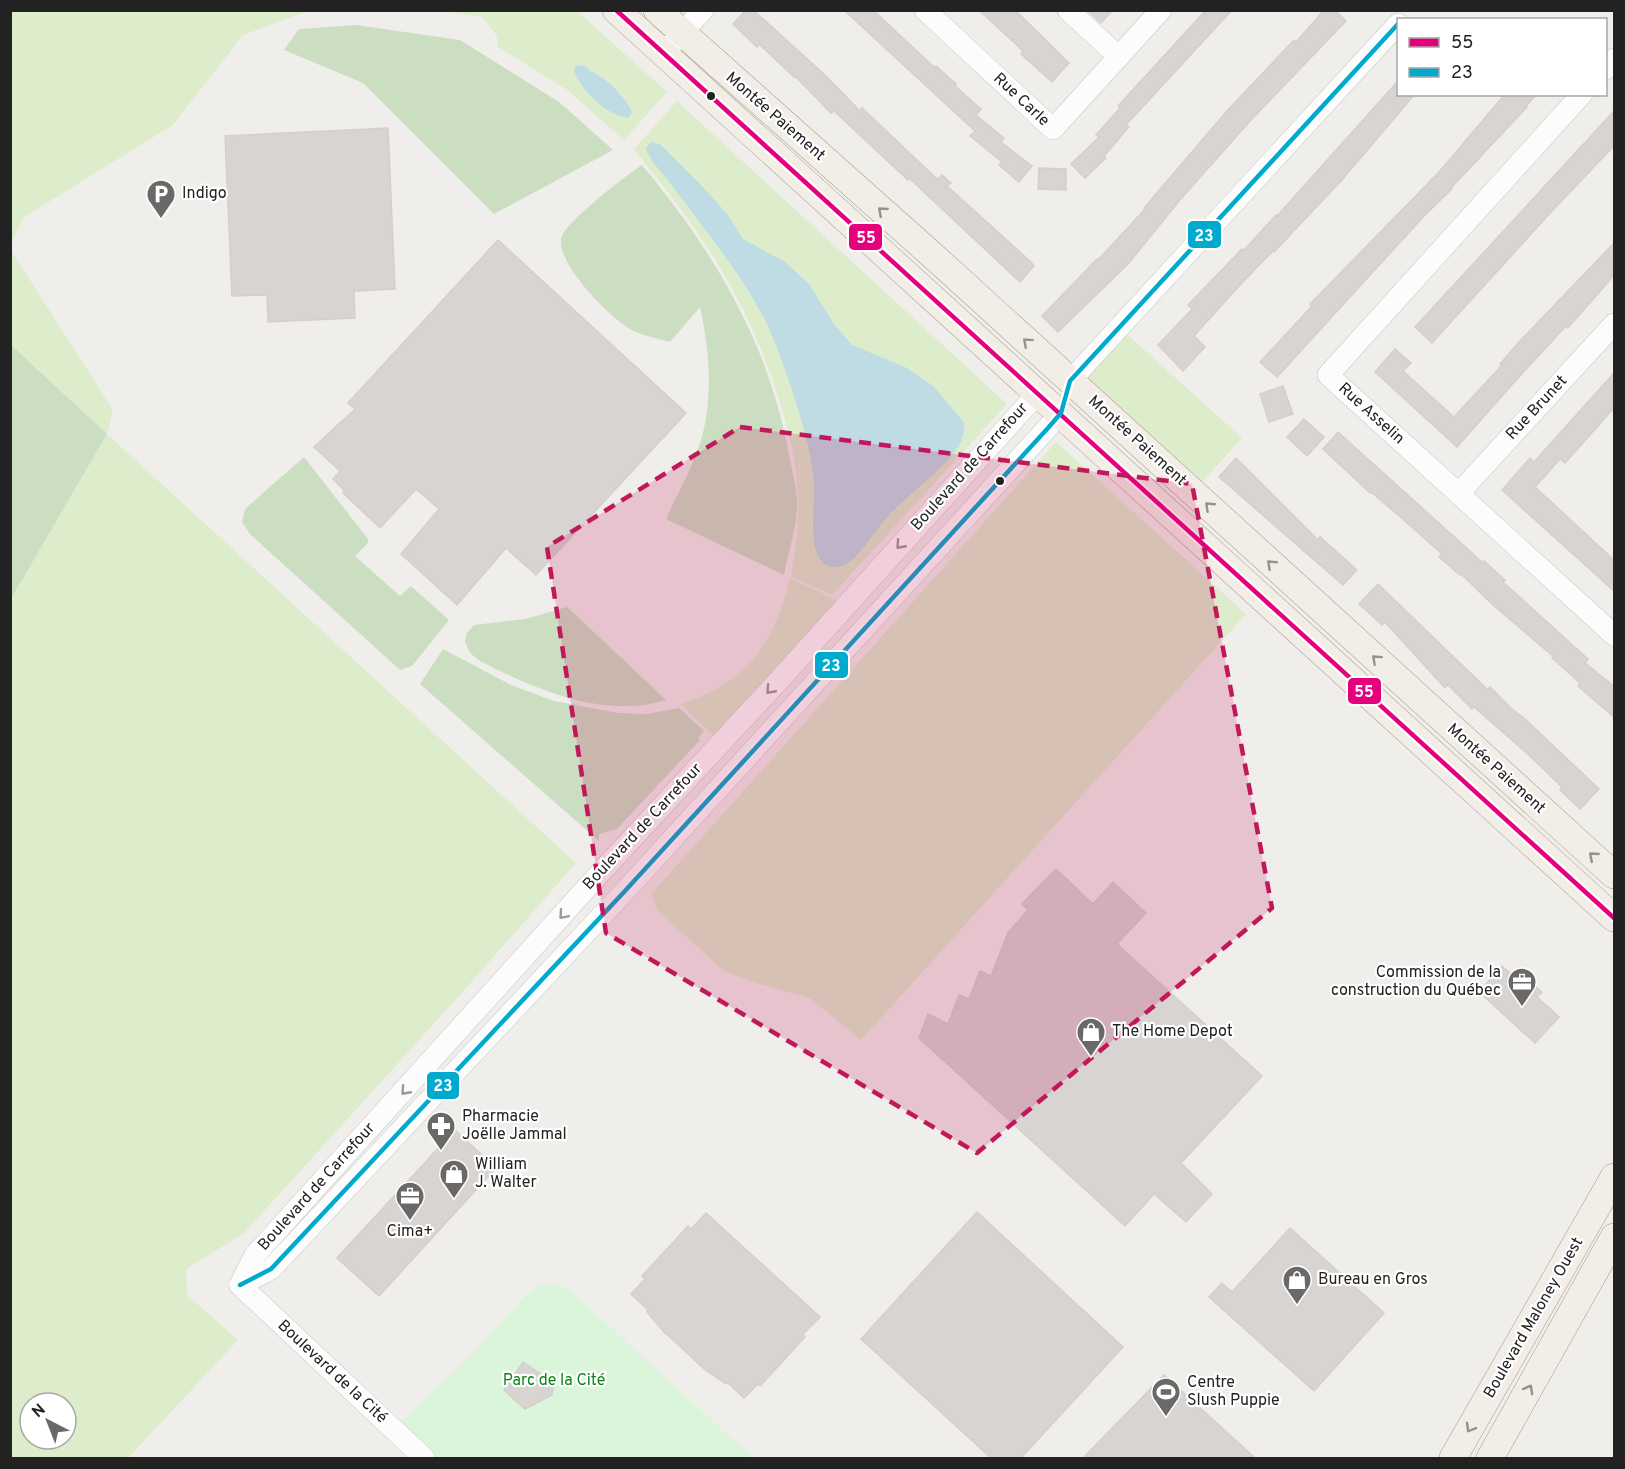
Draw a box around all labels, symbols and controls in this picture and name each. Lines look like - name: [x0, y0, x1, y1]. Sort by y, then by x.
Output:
- legend: [1397, 18, 1607, 96]
- text: 55: [1451, 32, 1473, 55]
- text: 23: [1451, 62, 1473, 85]
- street label: Montée Paiement: [721, 68, 829, 166]
- street label: Rue Carle: [989, 69, 1053, 131]
- unlabelled marker: [705, 90, 717, 102]
- parking icon: Indigo: [145, 178, 177, 220]
- place label: Indigo: [182, 184, 227, 204]
- one-way arrow: [879, 207, 889, 218]
- line badge: 23: [1187, 220, 1222, 249]
- line badge: 55: [848, 223, 883, 251]
- text: 23: [1194, 227, 1214, 247]
- text: 55: [856, 229, 876, 249]
- one-way arrow: [1023, 338, 1034, 349]
- street label: Rue Brunet: [1502, 372, 1572, 444]
- street label: Rue Asselin: [1334, 379, 1408, 449]
- street label: Montée Paiement: [1084, 391, 1190, 491]
- street label: Boulevard de Carrefour: [907, 399, 1033, 535]
- unlabelled marker: [994, 475, 1006, 487]
- one-way arrow: [1205, 503, 1216, 514]
- one-way arrow: [896, 538, 907, 549]
- one-way arrow: [1268, 560, 1278, 571]
- line badge: 23: [814, 651, 849, 679]
- one-way arrow: [1372, 655, 1382, 666]
- text: 23: [821, 657, 841, 677]
- line badge: 55: [1347, 677, 1382, 705]
- one-way arrow: [766, 683, 777, 694]
- text: 55: [1354, 683, 1374, 703]
- street label: Montée Paiement: [1443, 719, 1549, 819]
- street label: Boulevard de Carrefour: [579, 760, 707, 894]
- one-way arrow: [1589, 852, 1600, 863]
- one-way arrow: [559, 908, 570, 918]
- place label: Commission de la construction du Québec: [1331, 963, 1501, 1001]
- office icon: Commission de la construction du Québec: [1506, 966, 1538, 1008]
- shop icon: The Home Depot: [1075, 1016, 1107, 1058]
- place label: The Home Depot: [1112, 1022, 1233, 1042]
- line badge: 23: [426, 1071, 460, 1100]
- text: 23: [433, 1077, 453, 1097]
- one-way arrow: [401, 1084, 412, 1094]
- place label: Pharmacie Joëlle Jammal: [462, 1107, 567, 1145]
- pharmacy icon: Pharmacie Joëlle Jammal: [425, 1110, 457, 1152]
- street label: Boulevard de Carrefour: [254, 1119, 380, 1255]
- place label: William J. Walter: [475, 1155, 537, 1193]
- shop icon: William J. Walter: [438, 1158, 470, 1200]
- office icon: Cima+: [394, 1180, 426, 1222]
- place label: Cima+: [387, 1222, 433, 1242]
- street label: Boulevard Maloney Ouest: [1480, 1234, 1588, 1402]
- shop icon: Bureau en Gros: [1281, 1264, 1313, 1306]
- place label: Bureau en Gros: [1318, 1270, 1428, 1290]
- street label: Boulevard de la Cité: [273, 1316, 391, 1428]
- park label: Parc de la Cité: [503, 1371, 605, 1391]
- place label: Centre Slush Puppie: [1187, 1373, 1280, 1411]
- sports icon: Centre Slush Puppie: [1150, 1376, 1182, 1418]
- one-way arrow: [1522, 1385, 1533, 1395]
- north arrow: [18, 1391, 78, 1451]
- text: N: [28, 1400, 50, 1423]
- one-way arrow: [1466, 1422, 1478, 1433]

